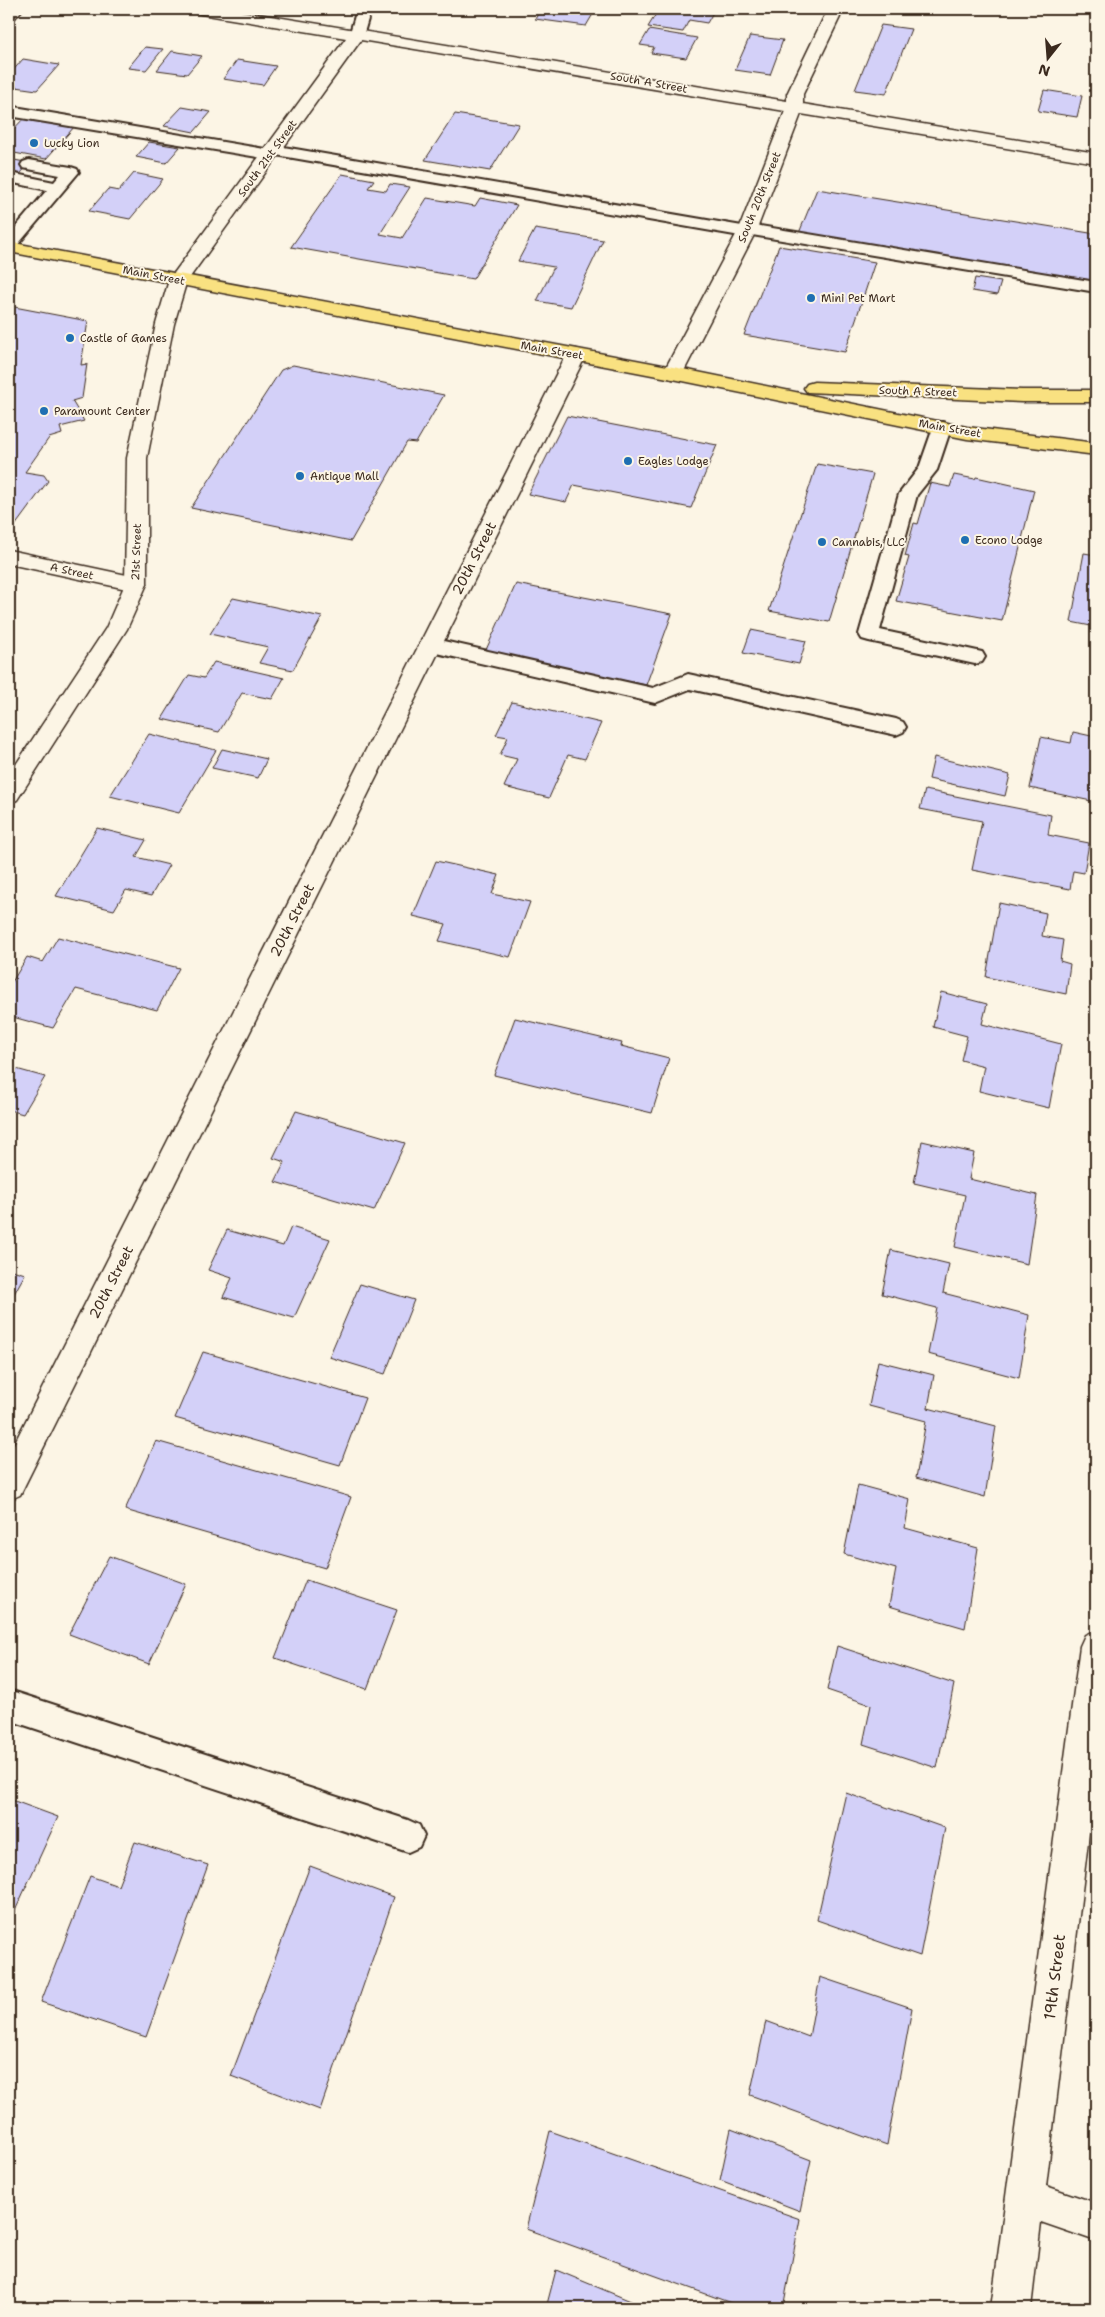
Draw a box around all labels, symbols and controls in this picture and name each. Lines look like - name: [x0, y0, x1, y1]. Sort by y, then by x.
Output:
- north arrow: [1022, 32, 1072, 82]
- text: N: [1036, 60, 1052, 81]
- street label: South A Street: [609, 68, 689, 97]
- street label: South 21st Street: [234, 117, 301, 200]
- place label: Lucky Lion: [44, 136, 100, 151]
- marker: Lucky Lion: [28, 137, 40, 149]
- street label: South 20th Street: [734, 149, 785, 245]
- street label: Main Street: [121, 262, 187, 289]
- place label: Mini Pet Mart: [821, 291, 896, 306]
- marker: Mini Pet Mart: [805, 292, 817, 304]
- place label: Castle of Games: [80, 331, 167, 346]
- marker: Castle of Games: [64, 332, 76, 344]
- street label: Main Street: [520, 338, 584, 363]
- street label: South A Street: [879, 383, 958, 400]
- place label: Paramount Center: [54, 404, 150, 419]
- marker: Paramount Center: [38, 405, 50, 417]
- street label: Main Street: [918, 416, 982, 441]
- place label: Eagles Lodge: [638, 454, 709, 469]
- marker: Eagles Lodge: [622, 455, 634, 467]
- place label: Antique Mall: [310, 469, 379, 484]
- marker: Antique Mall: [294, 470, 306, 482]
- street label: 20th Street: [448, 518, 500, 598]
- street label: 21st Street: [128, 523, 145, 581]
- place label: Econo Lodge: [975, 533, 1043, 548]
- marker: Econo Lodge: [959, 534, 971, 546]
- place label: Cannabis, LLC: [832, 535, 905, 550]
- marker: Cannabis, LLC: [816, 536, 828, 548]
- street label: A Street: [49, 560, 95, 583]
- street label: 20th Street: [266, 880, 318, 960]
- street label: 20th Street: [85, 1242, 137, 1322]
- street label: 19th Street: [1039, 1933, 1070, 2021]

